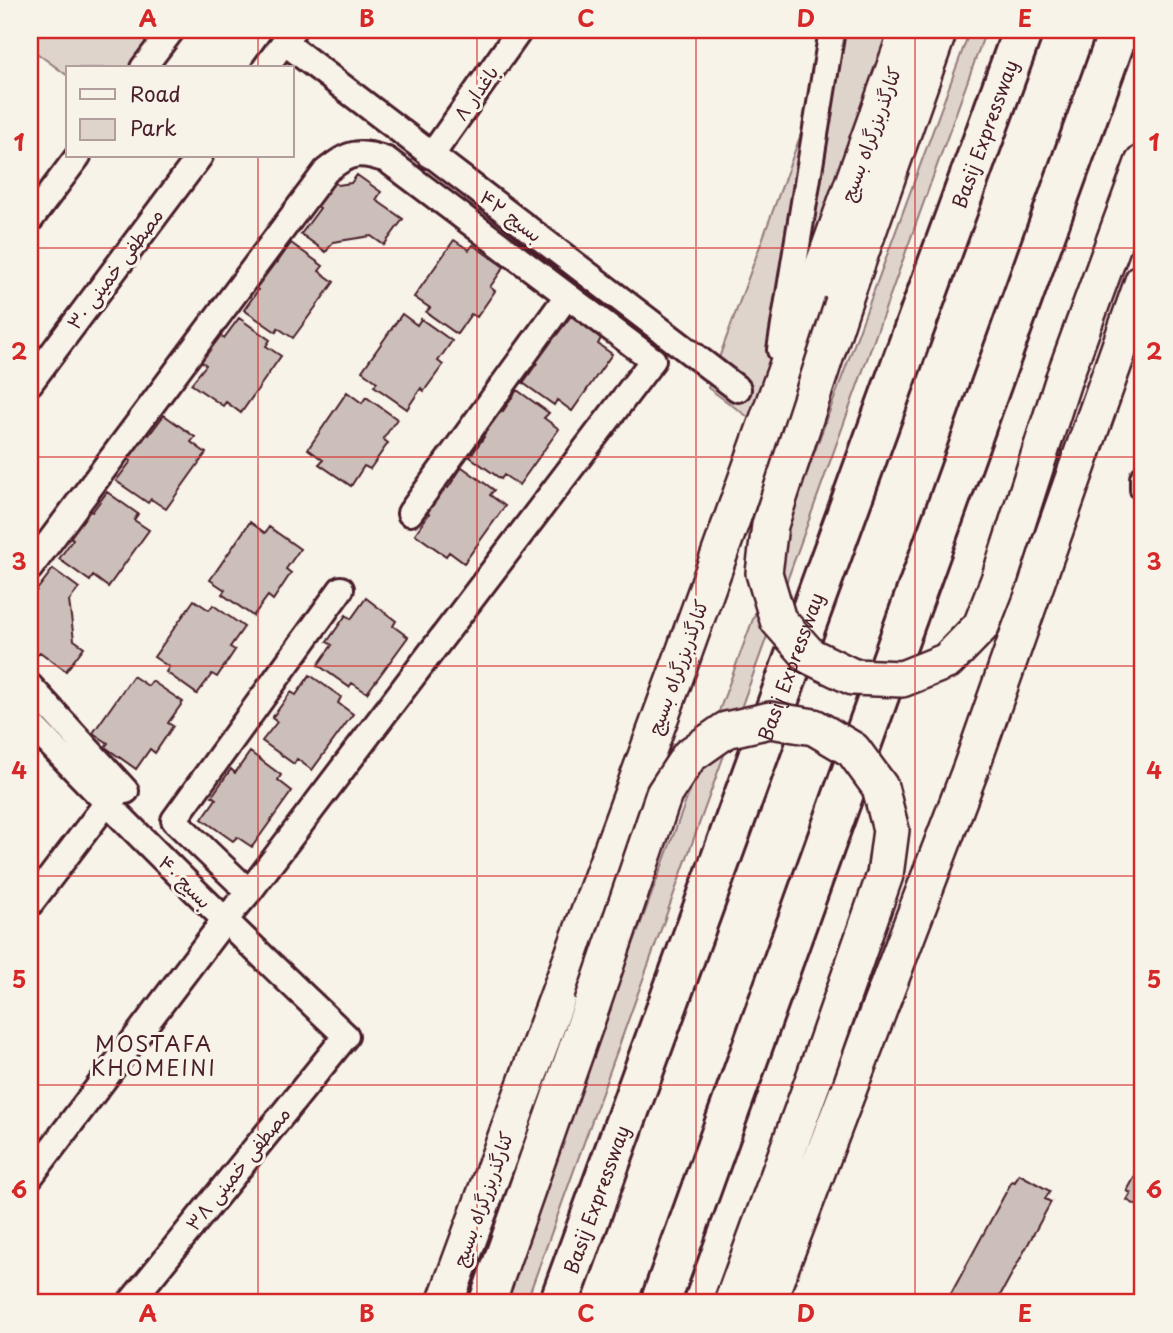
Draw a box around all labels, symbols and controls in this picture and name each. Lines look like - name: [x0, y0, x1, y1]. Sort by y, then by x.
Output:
- text: A: [139, 0, 157, 35]
- text: B: [359, 0, 375, 35]
- text: C: [577, 0, 595, 35]
- text: D: [797, 0, 815, 35]
- text: E: [1018, 0, 1032, 35]
- street label: Basij Expressway: [944, 56, 1024, 212]
- street label: باغدار ۸: [446, 59, 504, 126]
- street label: کنارگذربزرگراه بسیج: [833, 62, 907, 205]
- legend: [66, 66, 294, 158]
- text: Road: [130, 77, 181, 109]
- text: Park: [130, 111, 177, 143]
- text: 1: [14, 124, 25, 159]
- text: 1: [1149, 124, 1160, 159]
- street label: بسیج ۴۲: [474, 182, 549, 248]
- street label: مصطفی خمینی ۳۰: [59, 202, 169, 335]
- text: 2: [11, 333, 27, 368]
- text: 2: [1146, 333, 1162, 368]
- text: 3: [11, 543, 27, 578]
- text: 3: [1146, 543, 1162, 578]
- street label: Basij Expressway: [750, 588, 830, 745]
- street label: کنارگذربزرگراه بسیج: [640, 595, 714, 738]
- text: 4: [11, 752, 27, 787]
- text: 4: [1146, 752, 1162, 787]
- street label: بسیج ۴۰: [153, 848, 219, 914]
- text: 5: [12, 961, 26, 996]
- text: 5: [1147, 961, 1161, 996]
- district label: MOSTAFA KHOMEINI: [91, 1027, 217, 1083]
- street label: مصطفی خمینی ۳۸: [178, 1100, 296, 1236]
- street label: Basij Expressway: [556, 1121, 636, 1277]
- street label: کنارگذربزرگراه بسیج: [445, 1127, 519, 1270]
- text: 6: [11, 1171, 27, 1206]
- text: 6: [1146, 1171, 1162, 1206]
- text: A: [139, 1295, 157, 1330]
- text: B: [359, 1295, 375, 1330]
- text: C: [577, 1295, 595, 1330]
- text: D: [797, 1295, 815, 1330]
- text: E: [1018, 1295, 1032, 1330]

